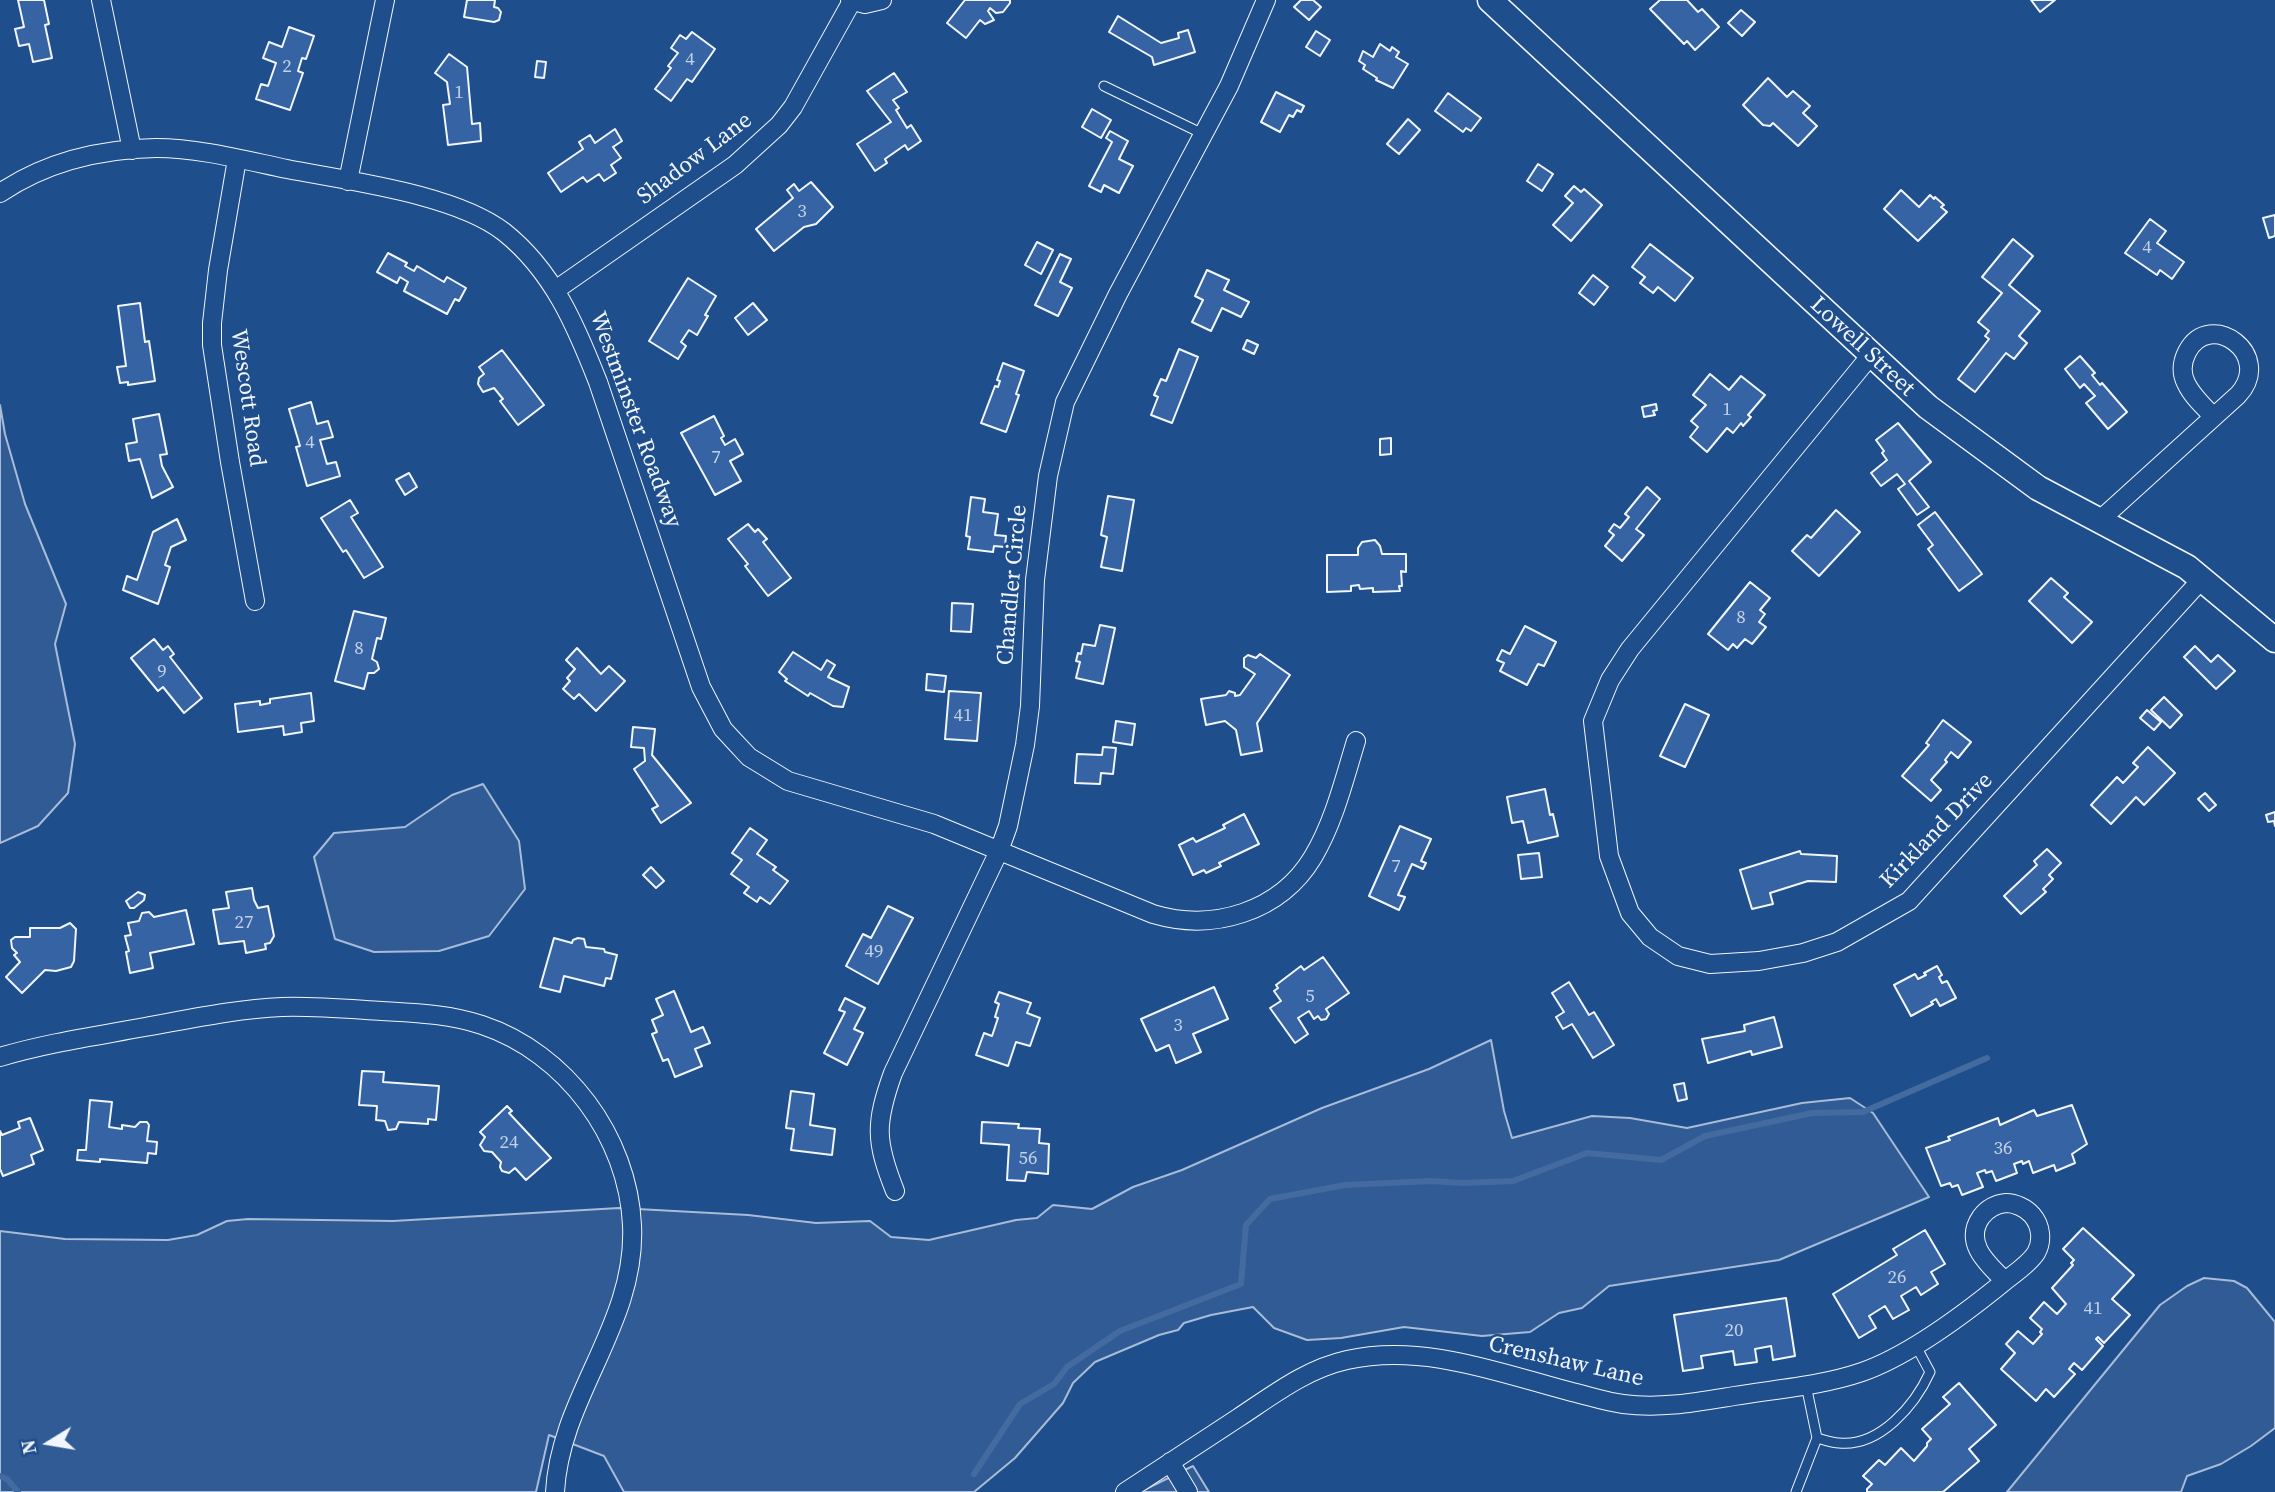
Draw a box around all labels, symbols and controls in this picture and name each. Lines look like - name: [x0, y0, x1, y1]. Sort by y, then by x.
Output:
- house number: 4: [685, 49, 695, 71]
- house number: 2: [282, 56, 292, 78]
- house number: 1: [454, 82, 464, 104]
- street label: Shadow Lane: [632, 107, 758, 211]
- house number: 3: [797, 201, 807, 223]
- house number: 4: [2142, 237, 2152, 259]
- street label: Lowell Street: [1804, 291, 1920, 403]
- street label: Westminster Roadway: [583, 308, 687, 532]
- street label: Wescott Road: [224, 328, 270, 468]
- house number: 1: [1722, 399, 1732, 421]
- house number: 4: [305, 432, 315, 454]
- house number: 7: [711, 447, 721, 469]
- street label: Chandler Circle: [992, 504, 1034, 666]
- house number: 8: [1736, 607, 1746, 629]
- house number: 8: [354, 638, 364, 660]
- house number: 9: [157, 661, 167, 683]
- house number: 41: [954, 705, 972, 727]
- street label: Kirkland Drive: [1875, 767, 1999, 895]
- house number: 7: [1391, 856, 1401, 878]
- house number: 27: [235, 912, 253, 934]
- house number: 49: [865, 941, 883, 963]
- house number: 5: [1305, 986, 1315, 1008]
- house number: 3: [1173, 1015, 1183, 1037]
- house number: 24: [500, 1132, 518, 1154]
- house number: 36: [1994, 1138, 2012, 1160]
- house number: 56: [1019, 1148, 1037, 1170]
- house number: 26: [1888, 1267, 1906, 1289]
- house number: 41: [2084, 1298, 2102, 1320]
- house number: 20: [1725, 1320, 1743, 1342]
- street label: Crenshaw Lane: [1486, 1331, 1646, 1393]
- north arrow: [14, 1408, 84, 1478]
- text: N: [14, 1438, 42, 1456]

